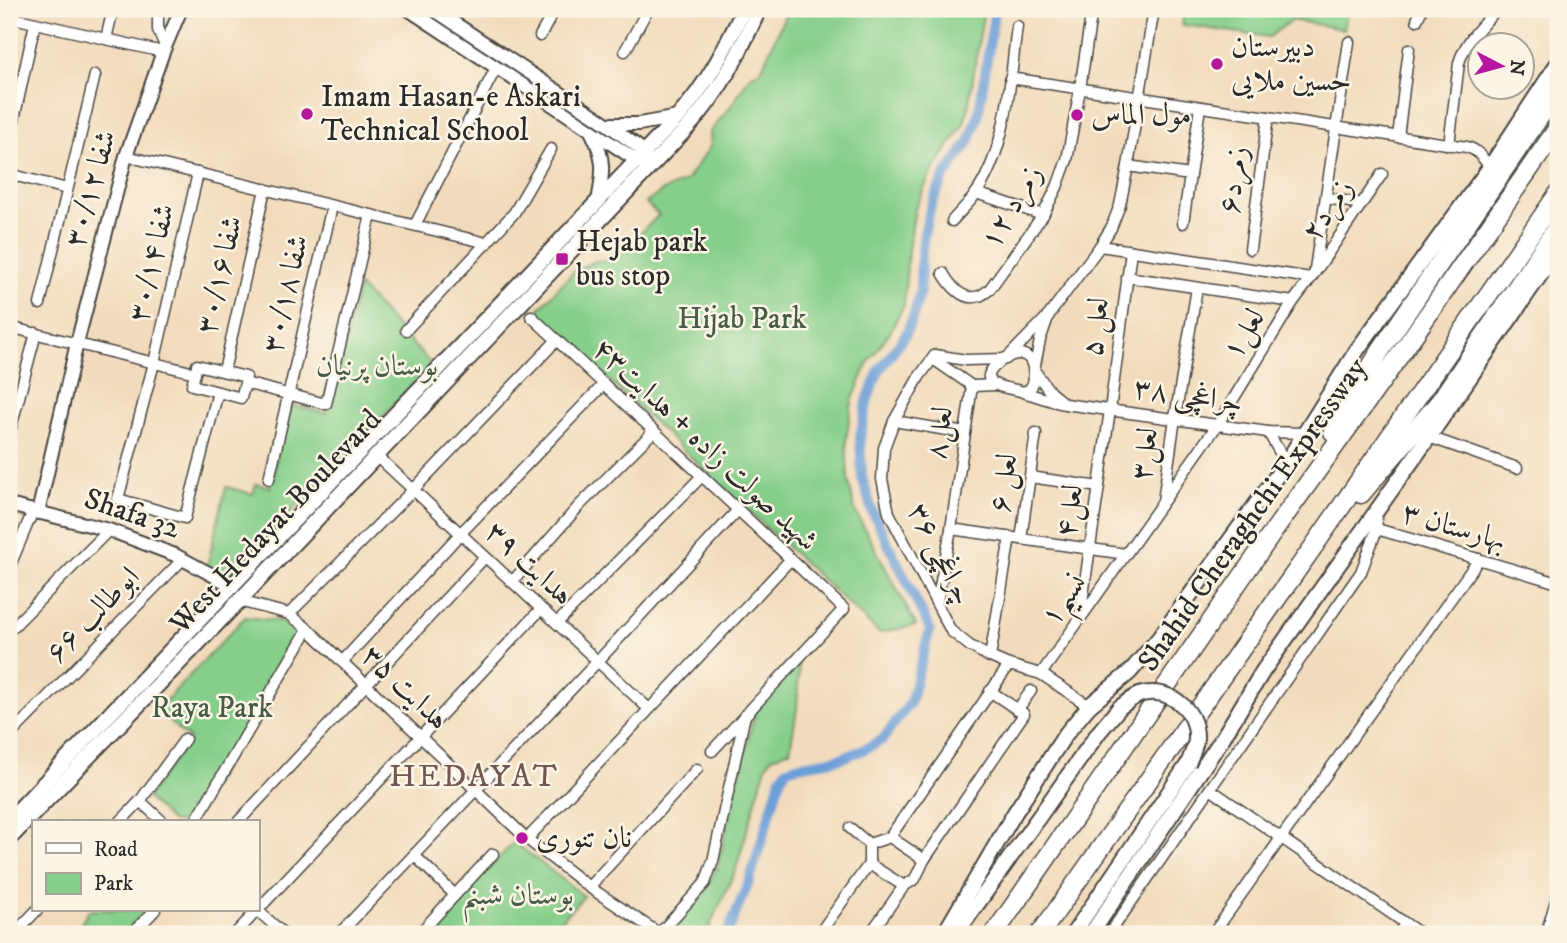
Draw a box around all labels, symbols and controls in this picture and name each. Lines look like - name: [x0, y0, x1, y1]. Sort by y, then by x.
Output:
- place label: دبیرستان حسین ملایی: [1231, 29, 1351, 100]
- north arrow: [1466, 32, 1536, 102]
- marker: دبیرستان حسین ملایی: [1209, 56, 1225, 72]
- text: N: [1504, 59, 1529, 77]
- place label: Imam Hasan-e Askari Technical School: [321, 79, 581, 150]
- place label: مول الماس: [1091, 97, 1191, 134]
- marker: Imam Hasan-e Askari Technical School: [299, 106, 315, 122]
- marker: مول الماس: [1069, 107, 1085, 123]
- street label: شفا ۳۰/۱۲: [57, 126, 125, 252]
- street label: زمرد۶: [1211, 144, 1258, 216]
- street label: زمرد ۱۲: [973, 158, 1052, 256]
- street label: زمرد۲: [1294, 172, 1363, 249]
- street label: شفا ۳۰/۱۴: [120, 200, 184, 326]
- street label: شفا ۳۰/۱۶: [188, 212, 252, 338]
- place label: Hejab park bus stop: [576, 224, 707, 295]
- street label: شفا ۳۰/۱۸: [254, 231, 318, 357]
- marker: Hejab park bus stop: [554, 251, 570, 267]
- street label: لعل ۵: [1074, 295, 1119, 359]
- park label: Hijab Park: [677, 301, 807, 338]
- street label: لعل۱: [1214, 302, 1275, 367]
- street label: شهید صولت زاده + هدایت۴۳: [584, 331, 826, 559]
- park label: بوستان پرنیان: [316, 348, 438, 385]
- street label: Shahid Cheraghchi Expressway: [1130, 350, 1376, 679]
- street label: چراغچی ۳۸: [1131, 370, 1245, 422]
- street label: West Hedayat Boulevard: [162, 402, 390, 643]
- street label: لعل۸: [918, 404, 963, 462]
- street label: لعل۳: [1123, 425, 1168, 483]
- street label: لعل ۶: [982, 451, 1027, 515]
- street label: Shafa 32: [79, 480, 185, 548]
- street label: لعل۴: [1048, 482, 1093, 540]
- street label: بهارستان ۳: [1397, 494, 1511, 560]
- street label: چراغچی ۳۶: [899, 497, 981, 611]
- street label: هدایت ۳۹: [477, 514, 581, 614]
- street label: ابوطالب ۶۶: [38, 559, 148, 671]
- street label: نسیم۱: [1033, 567, 1103, 639]
- street label: هدایت ۳۵: [353, 637, 457, 739]
- park label: Raya Park: [151, 690, 273, 727]
- district label: HEDAYAT: [389, 757, 559, 797]
- legend: [32, 820, 259, 912]
- place label: نان تنوری: [536, 820, 632, 857]
- marker: نان تنوری: [514, 830, 530, 846]
- text: Road: [94, 837, 138, 863]
- text: Park: [94, 871, 134, 897]
- park label: بوستان شبنم: [462, 877, 574, 923]

